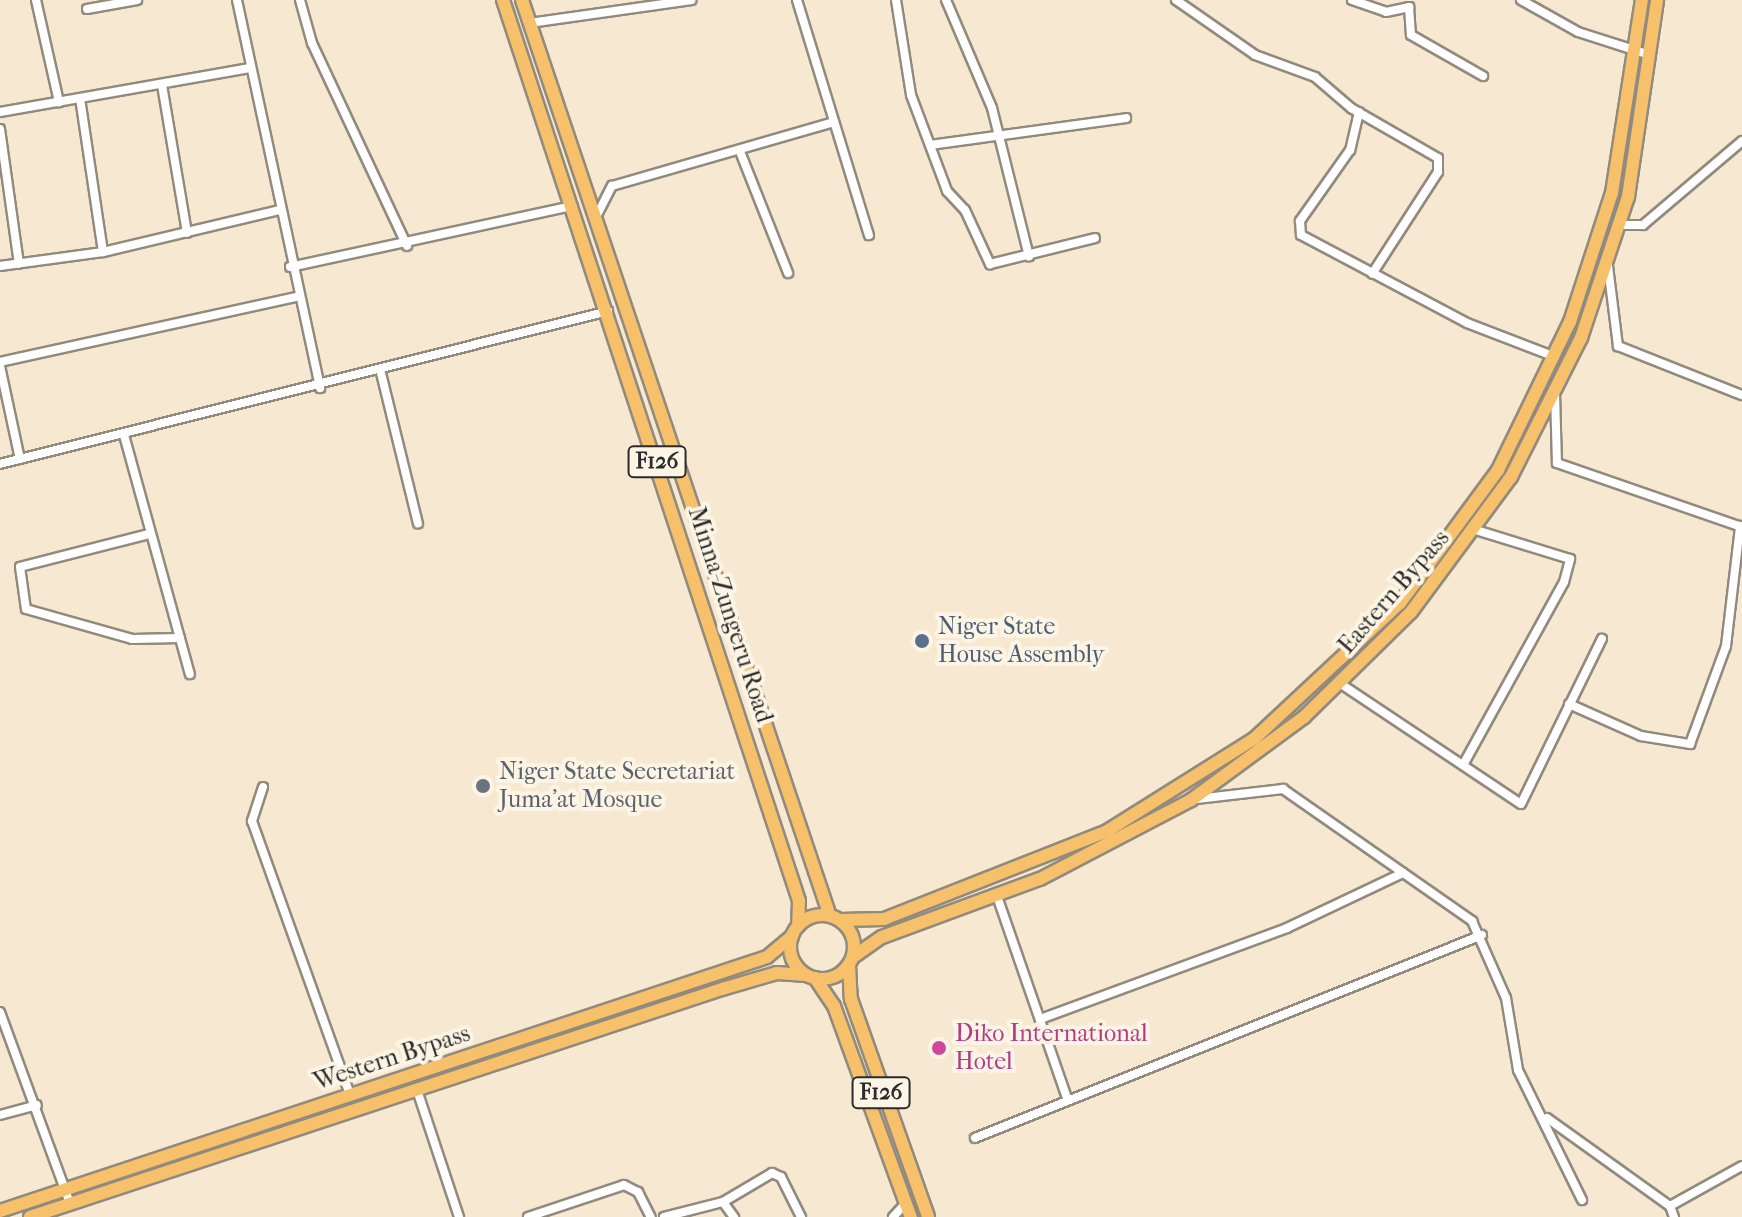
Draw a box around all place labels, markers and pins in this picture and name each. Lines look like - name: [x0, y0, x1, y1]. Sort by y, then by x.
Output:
- place label: Niger State House Assembly: [938, 613, 1104, 669]
- marker: Niger State House Assembly: [913, 632, 931, 650]
- place label: Niger State Secretariat Juma'at Mosque: [499, 758, 735, 814]
- marker: Niger State Secretariat Juma'at Mosque: [474, 777, 492, 795]
- place label: Diko International Hotel: [955, 1020, 1148, 1076]
- marker: Diko International Hotel: [930, 1039, 948, 1057]

